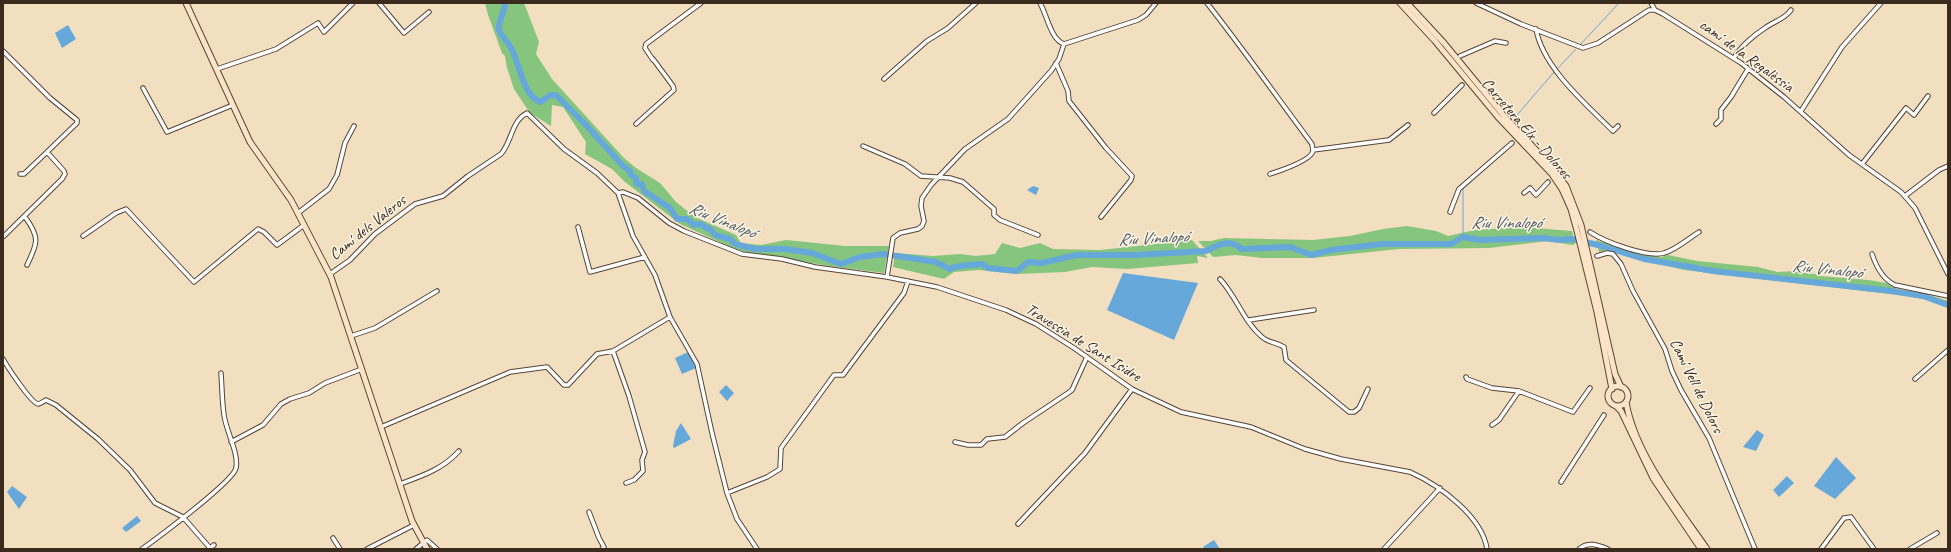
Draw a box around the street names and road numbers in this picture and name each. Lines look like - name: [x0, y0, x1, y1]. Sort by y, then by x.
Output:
- street label: camí de la Regalèssia: [1695, 15, 1797, 97]
- street label: Carretera Elx - Dolores: [1477, 74, 1575, 184]
- street label: Camí dels Valeros: [326, 191, 410, 265]
- street label: Travessia de Sant Isidre: [1022, 300, 1144, 386]
- street label: Camí Vell de Dolors: [1665, 336, 1727, 436]

